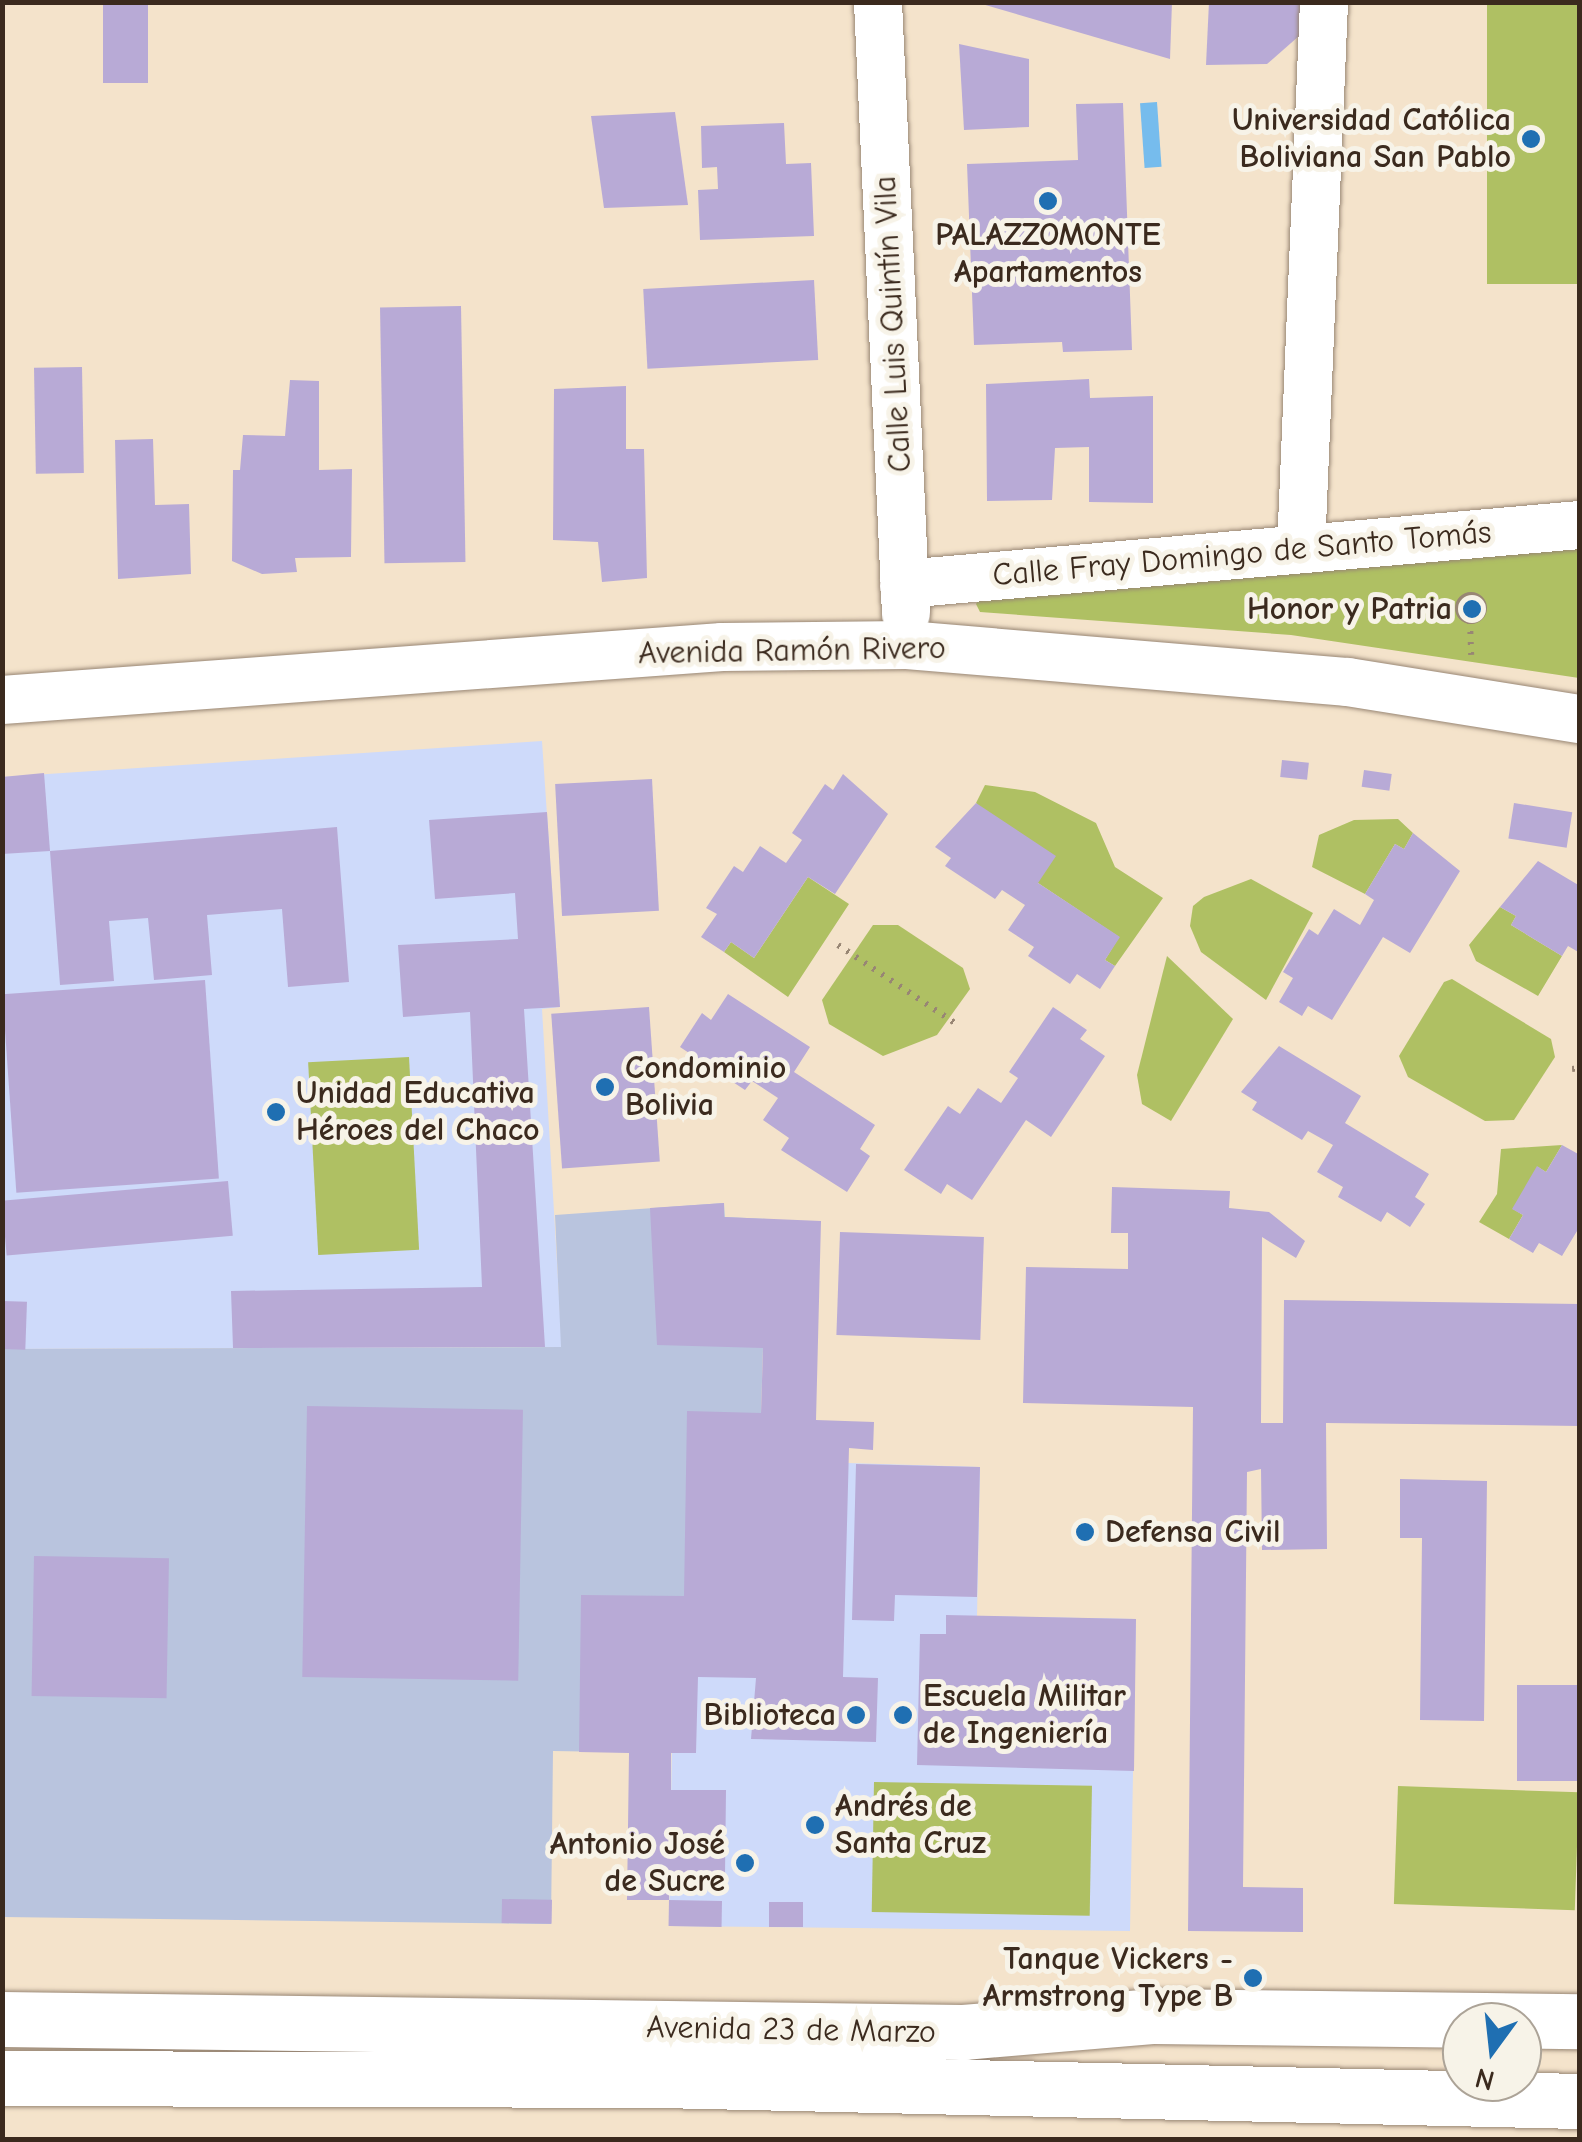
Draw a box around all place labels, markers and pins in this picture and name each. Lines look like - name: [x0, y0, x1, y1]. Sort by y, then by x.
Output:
- place label: Universidad Católica Boliviana San Pablo: [1232, 102, 1511, 177]
- marker: Universidad Católica Boliviana San Pablo: [1520, 128, 1542, 150]
- marker: PALAZZOMONTE Apartamentos: [1037, 190, 1059, 212]
- place label: PALAZZOMONTE Apartamentos: [935, 217, 1161, 292]
- place label: Honor y Patria: [1247, 590, 1452, 628]
- marker: Honor y Patria: [1461, 598, 1483, 620]
- place label: Condominio Bolivia: [625, 1050, 786, 1125]
- place label: Unidad Educativa Héroes del Chaco: [296, 1075, 540, 1150]
- marker: Condominio Bolivia: [594, 1076, 616, 1098]
- marker: Unidad Educativa Héroes del Chaco: [265, 1101, 287, 1123]
- place label: Defensa Civil: [1105, 1513, 1281, 1551]
- marker: Defensa Civil: [1074, 1521, 1096, 1543]
- place label: Escuela Militar de Ingeniería: [923, 1678, 1126, 1753]
- place label: Biblioteca: [703, 1696, 836, 1734]
- marker: Biblioteca: [845, 1704, 867, 1726]
- marker: Escuela Militar de Ingeniería: [892, 1704, 914, 1726]
- place label: Andrés de Santa Cruz: [835, 1788, 986, 1863]
- marker: Andrés de Santa Cruz: [804, 1814, 826, 1836]
- place label: Antonio José de Sucre: [550, 1826, 725, 1901]
- marker: Antonio José de Sucre: [734, 1852, 756, 1874]
- place label: Tanque Vickers - Armstrong Type B: [983, 1941, 1233, 2016]
- marker: Tanque Vickers - Armstrong Type B: [1242, 1967, 1264, 1989]

